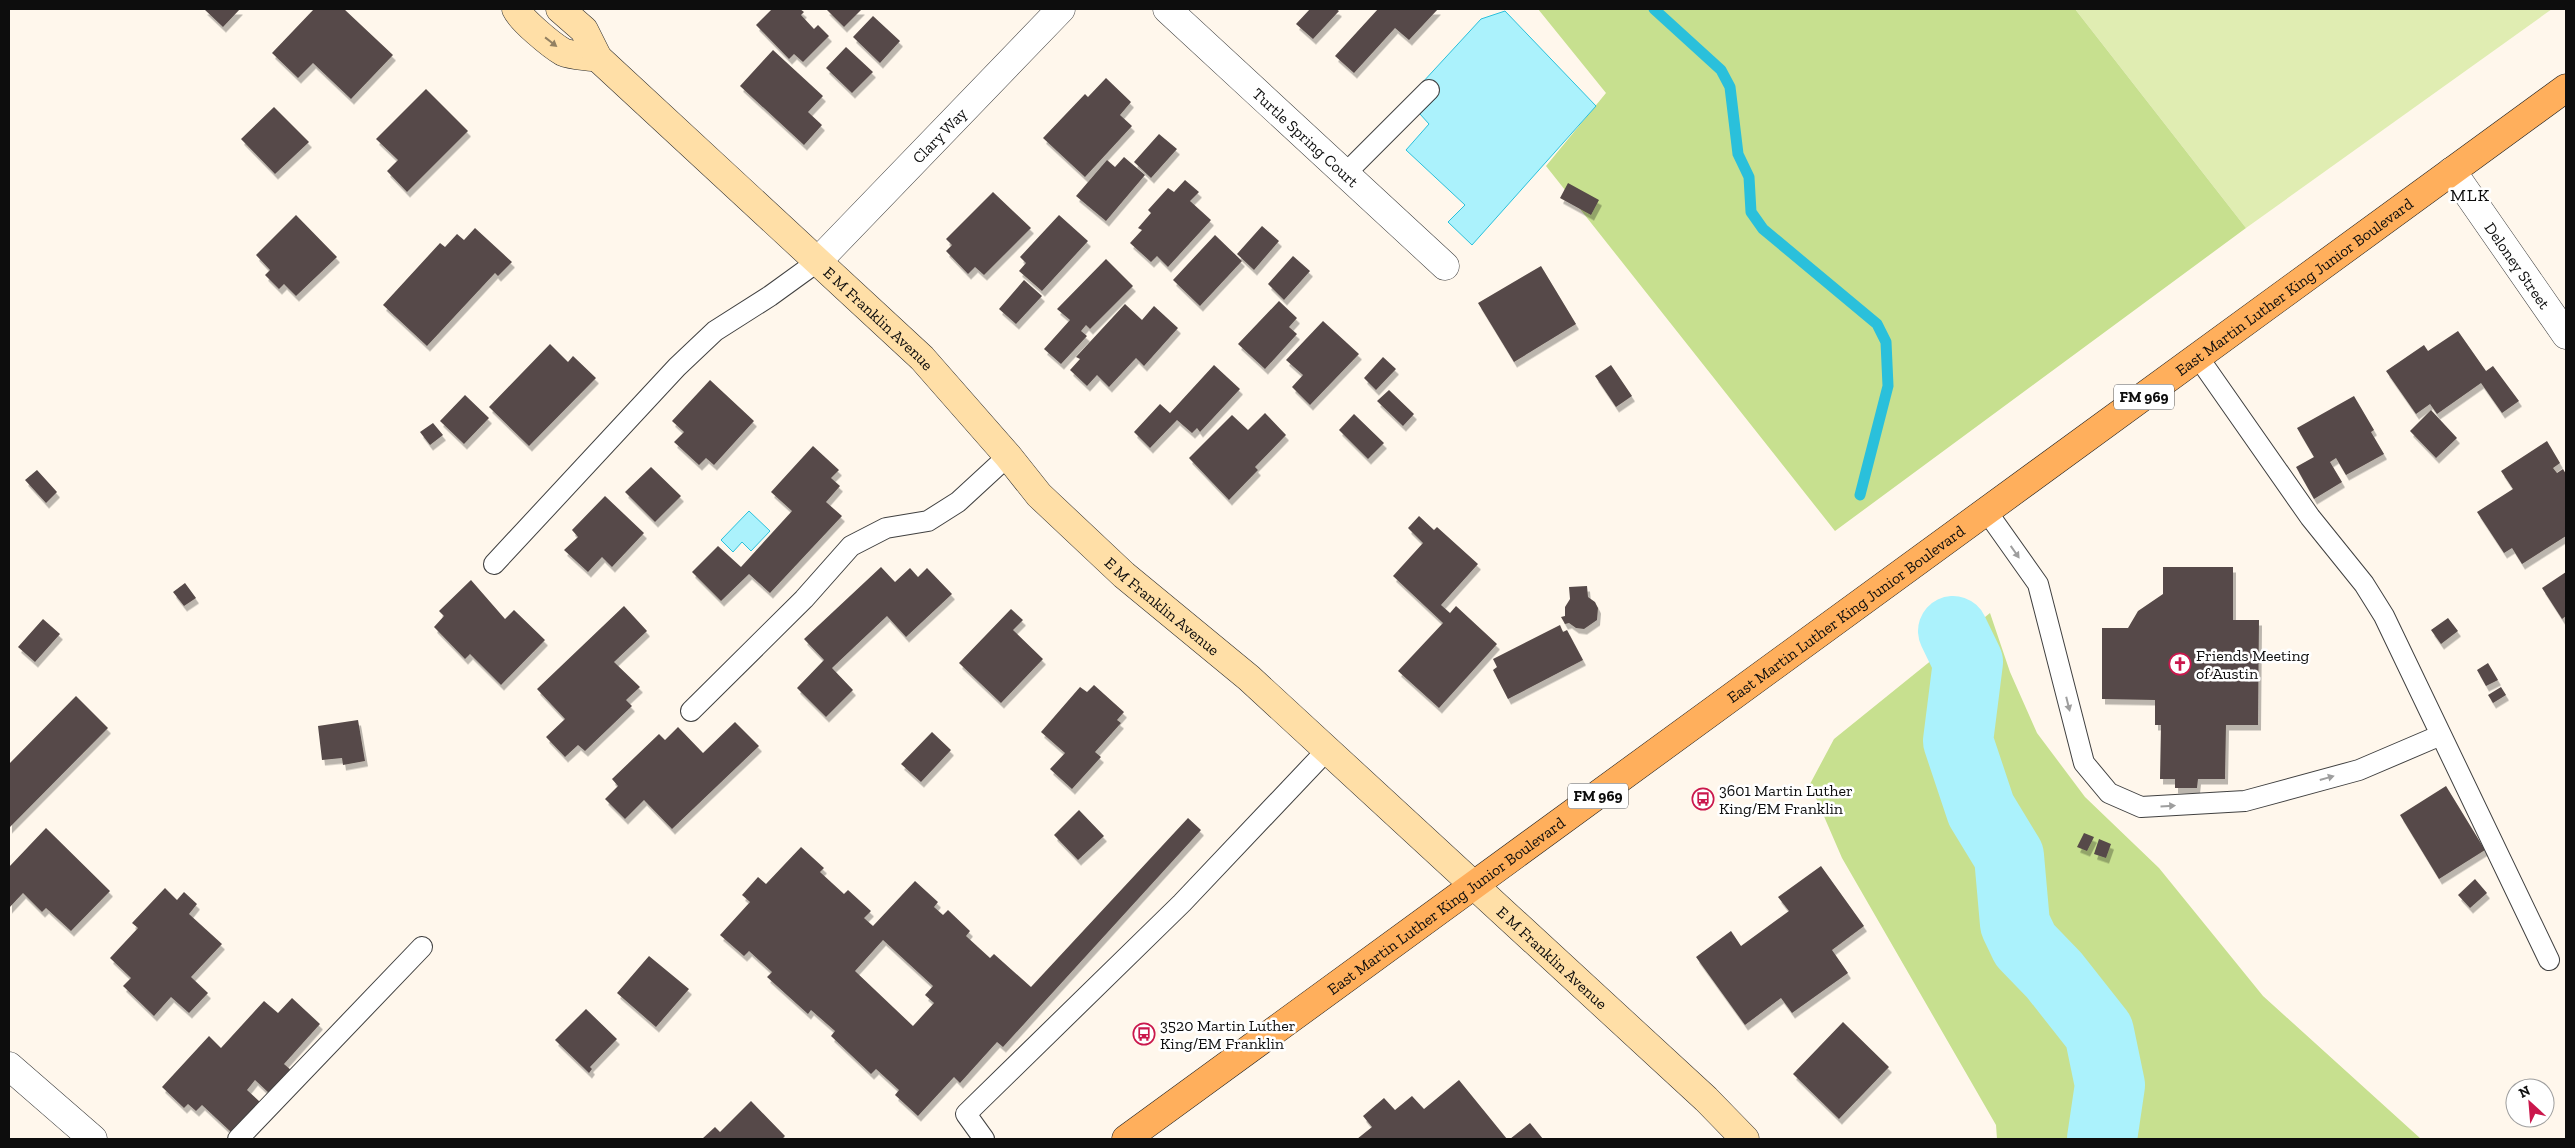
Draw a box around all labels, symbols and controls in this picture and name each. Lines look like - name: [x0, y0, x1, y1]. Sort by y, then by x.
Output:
- one-way arrow: [544, 37, 557, 48]
- street label: Turtle Spring Court: [1249, 84, 1362, 191]
- street label: Clary Way: [908, 103, 971, 167]
- district label: MLK: [2450, 184, 2490, 206]
- street label: East Martin Luther King Junior Boulevard: [2172, 194, 2417, 380]
- street label: Deloney Street: [2481, 219, 2554, 313]
- street label: E M Franklin Avenue: [819, 263, 937, 374]
- road number: FM 969: [2114, 384, 2174, 410]
- street label: East Martin Luther King Junior Boulevard: [1724, 521, 1969, 707]
- one-way arrow: [2010, 546, 2020, 559]
- street label: E M Franklin Avenue: [1101, 553, 1223, 660]
- place label: Friends Meeting of Austin: [2196, 646, 2310, 683]
- church icon: Friends Meeting of Austin: [2168, 652, 2192, 676]
- one-way arrow: [2065, 696, 2073, 711]
- one-way arrow: [2320, 774, 2335, 782]
- place label: 3601 Martin Luther King/EM Franklin: [1719, 781, 1853, 818]
- road number: FM 969: [1568, 784, 1628, 808]
- bus stop icon: 3601 Martin Luther King/EM Franklin: [1691, 787, 1715, 811]
- one-way arrow: [2160, 801, 2176, 809]
- street label: East Martin Luther King Junior Boulevard: [1324, 813, 1569, 999]
- street label: E M Franklin Avenue: [1493, 902, 1611, 1013]
- place label: 3520 Martin Luther King/EM Franklin: [1160, 1016, 1296, 1053]
- bus stop icon: 3520 Martin Luther King/EM Franklin: [1132, 1022, 1156, 1046]
- north arrow: [2505, 1078, 2555, 1128]
- text: N: [2516, 1082, 2533, 1102]

